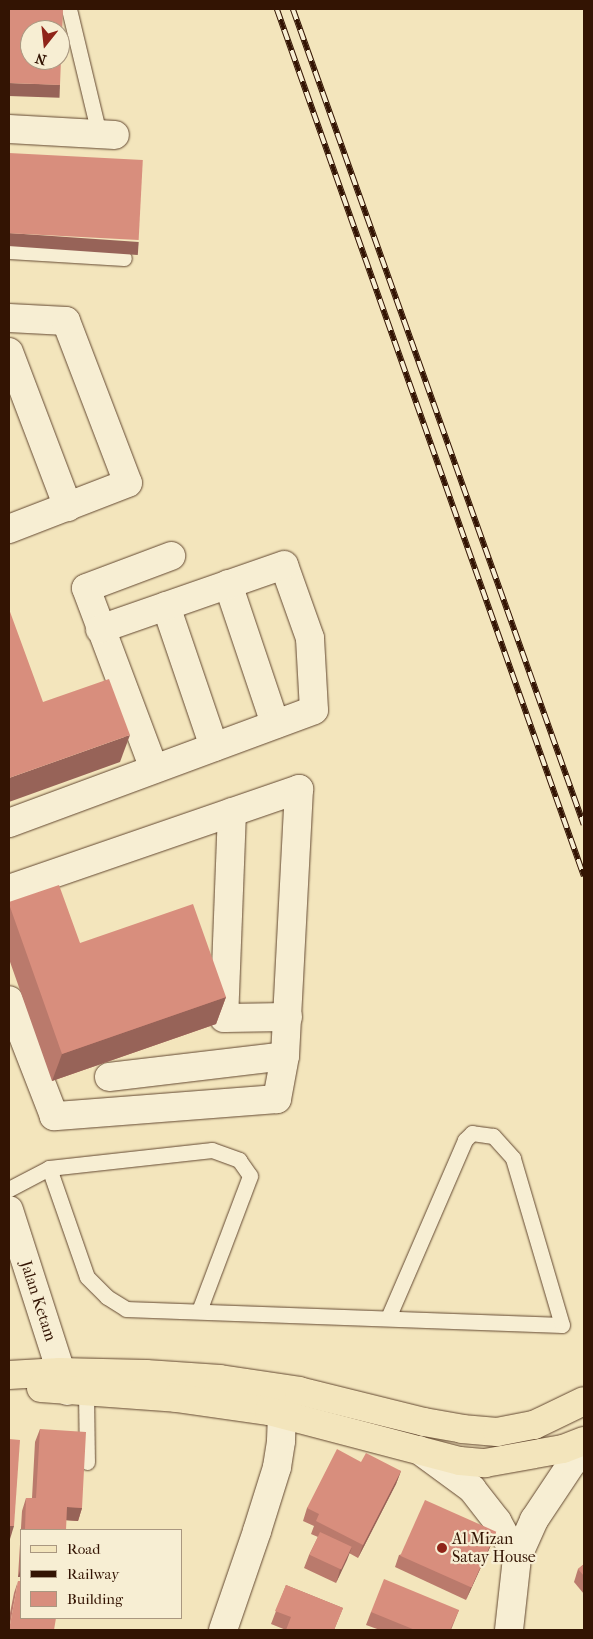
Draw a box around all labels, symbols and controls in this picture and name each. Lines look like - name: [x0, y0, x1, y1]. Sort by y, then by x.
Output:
- north arrow: [20, 20, 70, 70]
- text: N: [34, 49, 48, 69]
- street label: Jalan Ketam: [16, 1258, 60, 1344]
- legend: [20, 1529, 182, 1619]
- place label: Al Mizan Satay House: [452, 1529, 536, 1567]
- text: Road: [67, 1540, 100, 1558]
- marker: Al Mizan Satay House: [436, 1542, 448, 1554]
- text: Railway: [67, 1565, 119, 1583]
- text: Building: [67, 1590, 123, 1608]

